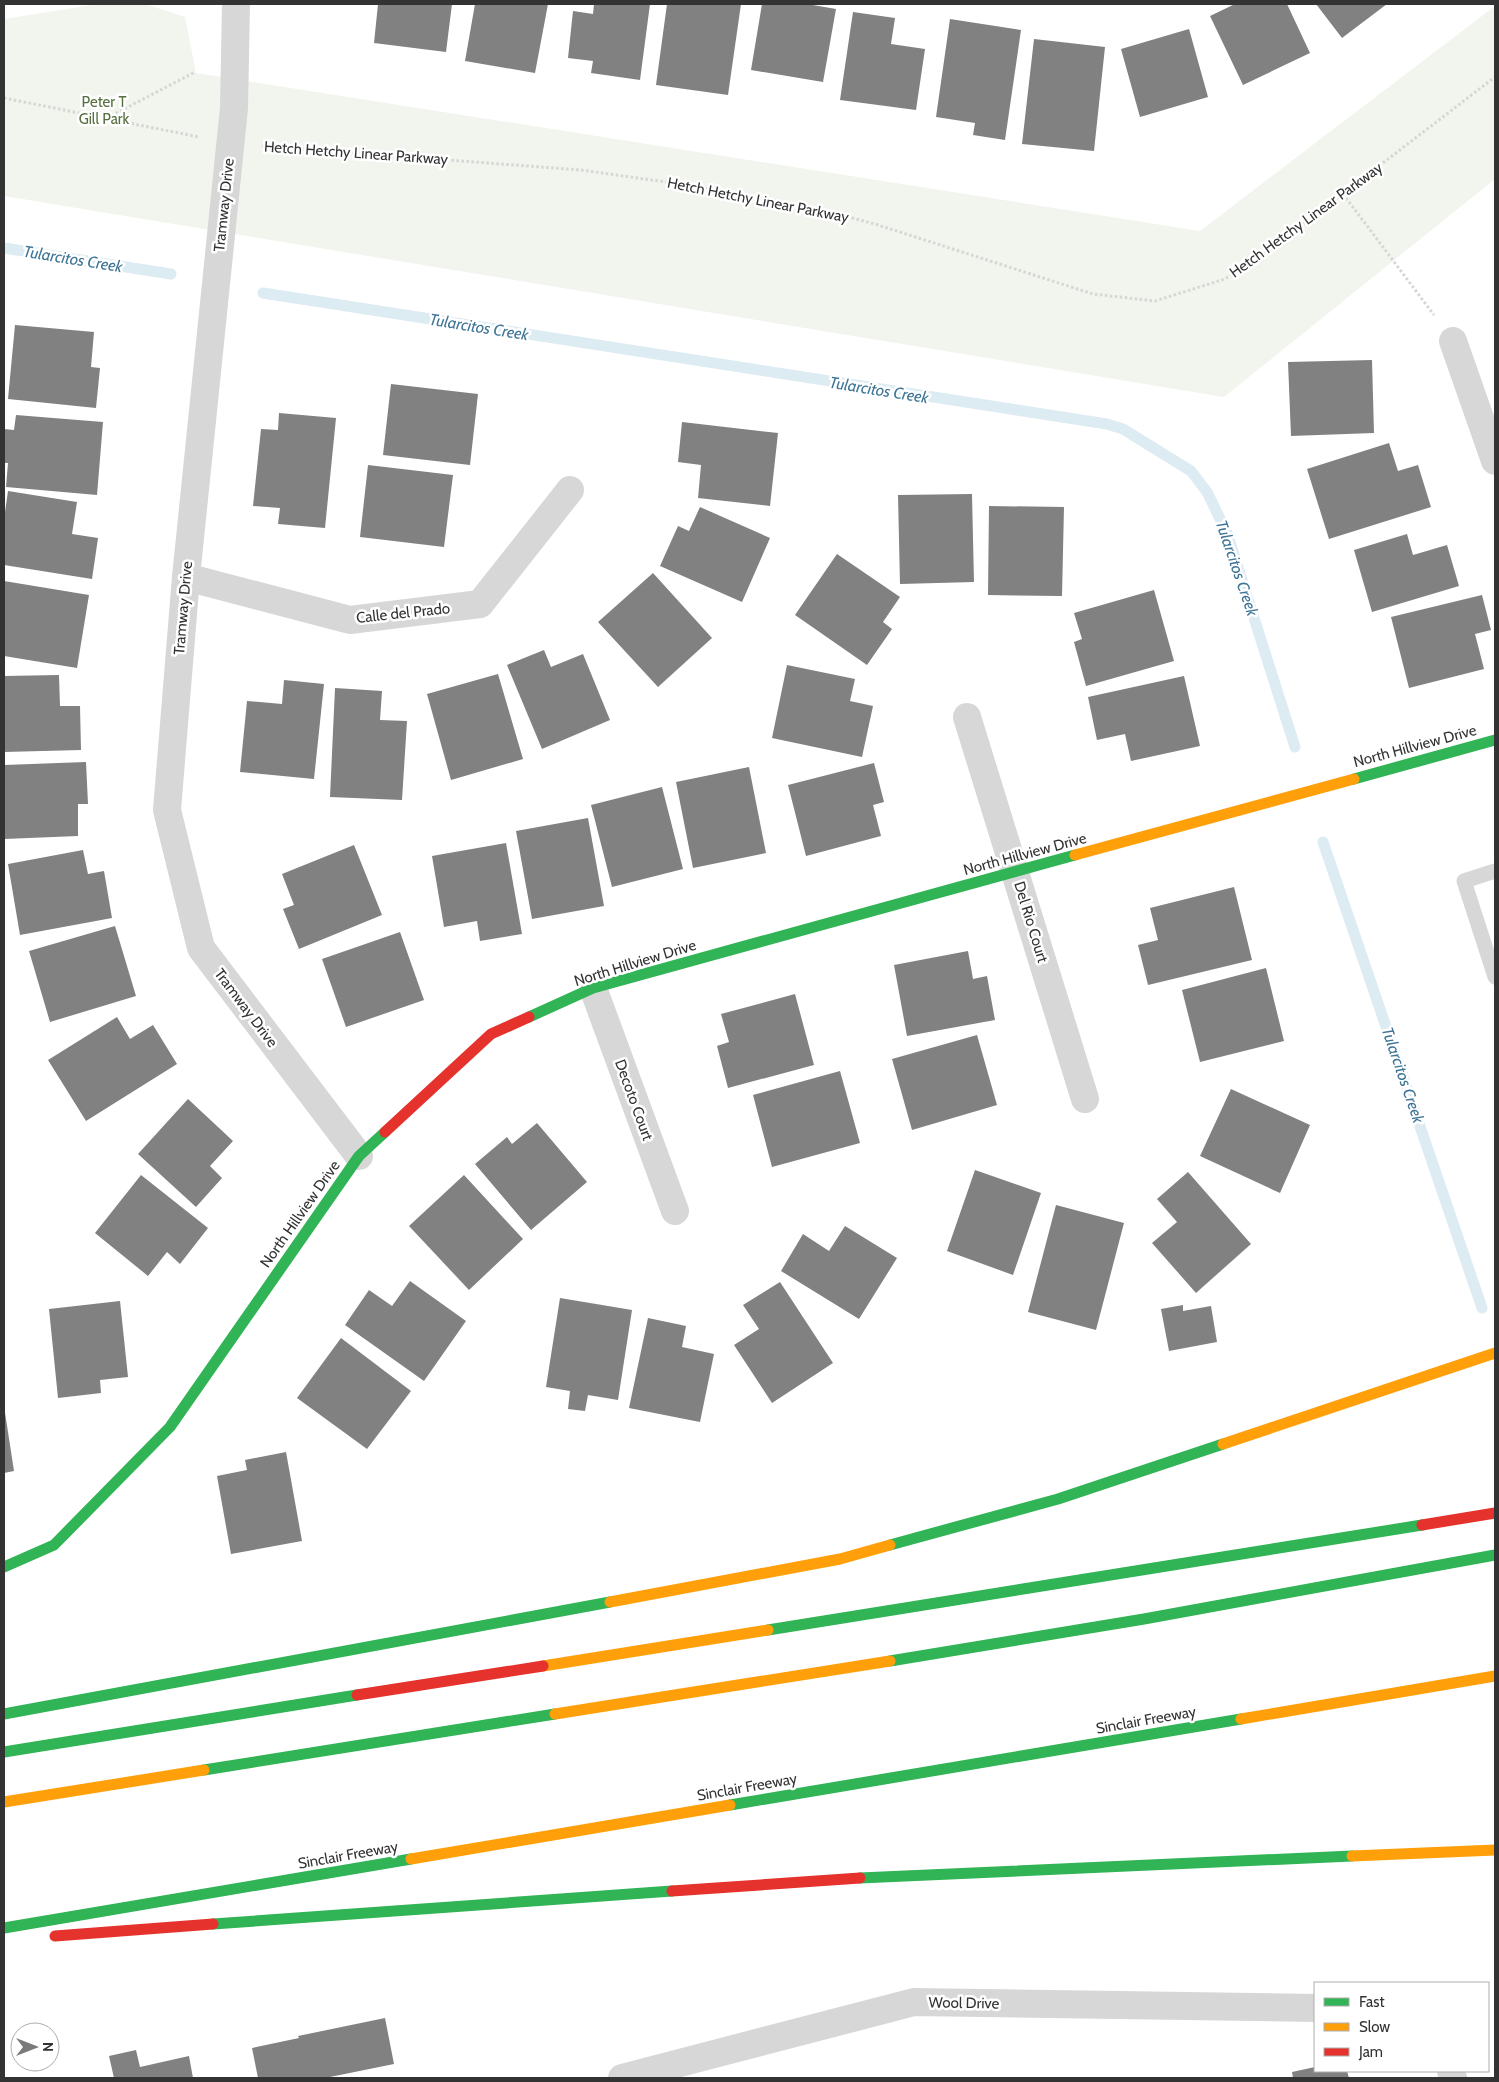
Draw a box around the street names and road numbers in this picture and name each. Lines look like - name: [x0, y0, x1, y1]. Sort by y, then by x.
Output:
- street label: Hetch Hetchy Linear Parkway: [263, 138, 449, 168]
- street label: Tramway Drive: [210, 157, 238, 253]
- street label: Hetch Hetchy Linear Parkway: [1226, 158, 1386, 282]
- street label: Hetch Hetchy Linear Parkway: [666, 174, 851, 227]
- street label: Tramway Drive: [170, 560, 196, 656]
- street label: Calle del Prado: [355, 599, 451, 627]
- street label: North Hillview Drive: [1352, 721, 1479, 771]
- street label: North Hillview Drive: [962, 829, 1089, 879]
- street label: Del Rio Court: [1010, 879, 1052, 965]
- street label: North Hillview Drive: [572, 936, 698, 990]
- street label: Tramway Drive: [211, 965, 282, 1051]
- street label: Decoto Court: [611, 1057, 657, 1143]
- street label: North Hillview Drive: [256, 1157, 344, 1271]
- street label: Sinclair Freeway: [1094, 1702, 1198, 1738]
- street label: Sinclair Freeway: [695, 1769, 799, 1805]
- street label: Sinclair Freeway: [296, 1837, 400, 1873]
- street label: Wool Drive: [929, 1993, 1000, 2013]

